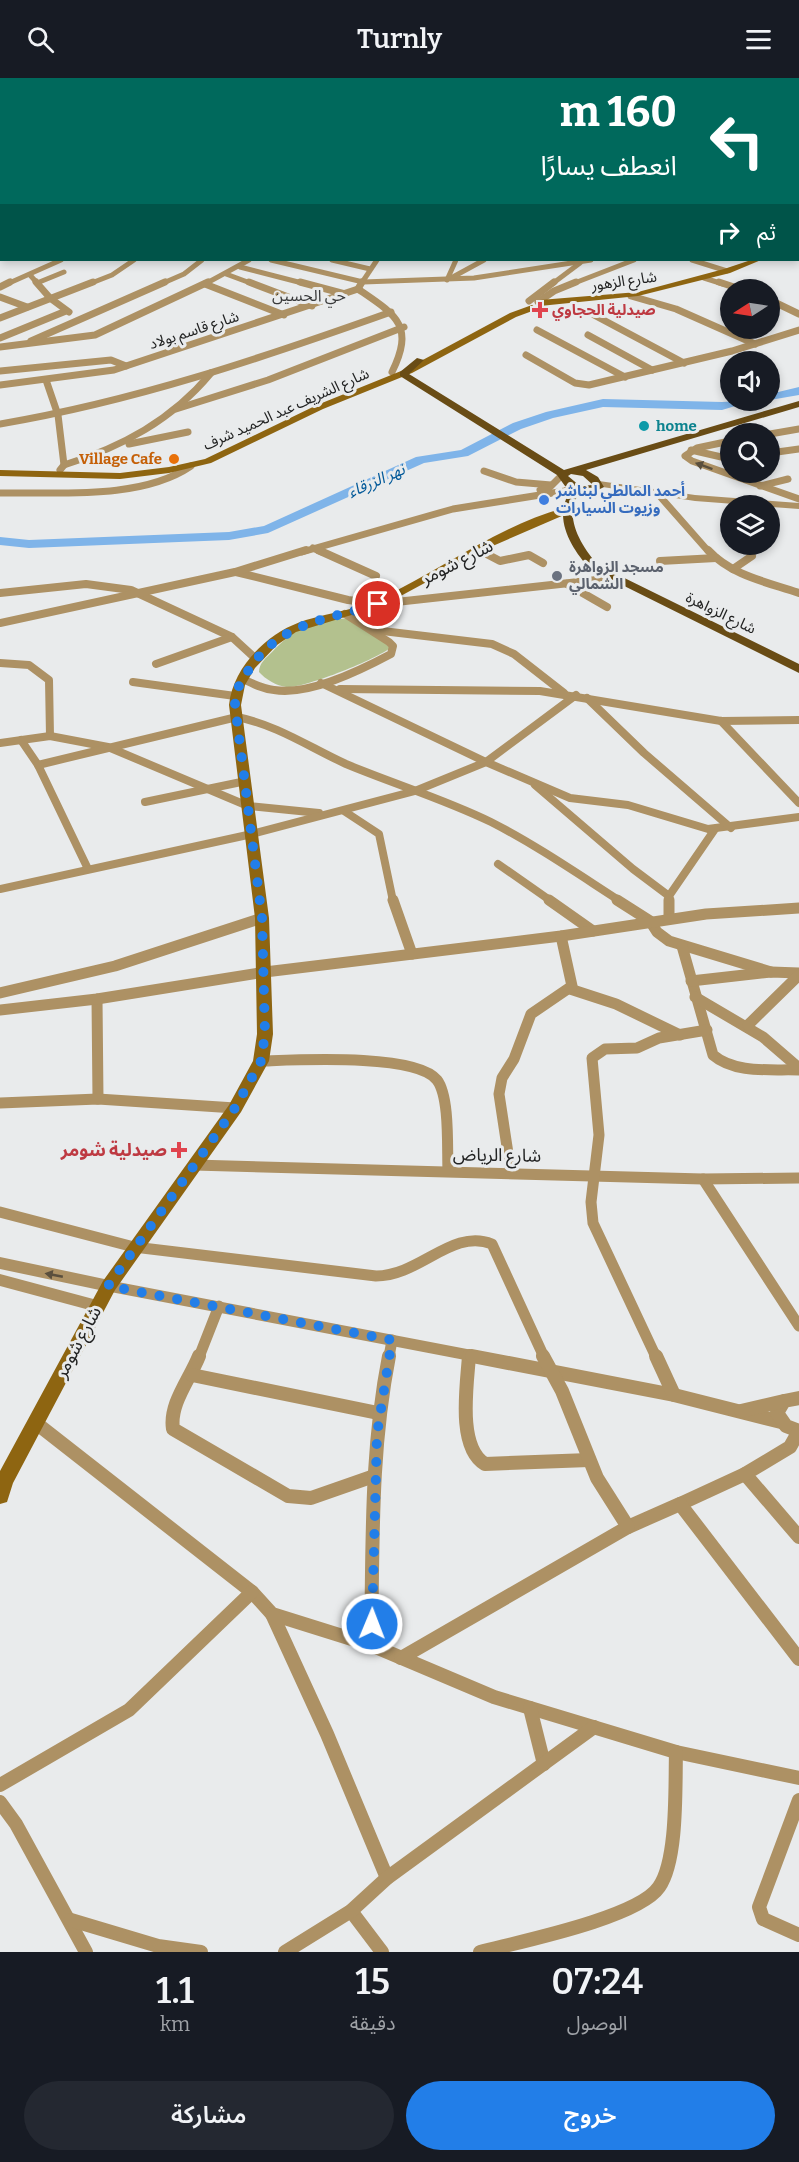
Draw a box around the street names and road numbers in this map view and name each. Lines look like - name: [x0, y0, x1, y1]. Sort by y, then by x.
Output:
- street label: شارع الزهور: [589, 267, 659, 298]
- street label: شارع قاسم بولاد: [147, 307, 242, 356]
- street label: شارع الشريف عبد الحميد شرف: [200, 364, 373, 457]
- street label: شارع شومر: [416, 535, 498, 593]
- street label: شارع الزواهرة: [682, 588, 759, 641]
- street label: شارع الرياض: [453, 1143, 541, 1170]
- street label: شارع شومر: [50, 1302, 109, 1384]

